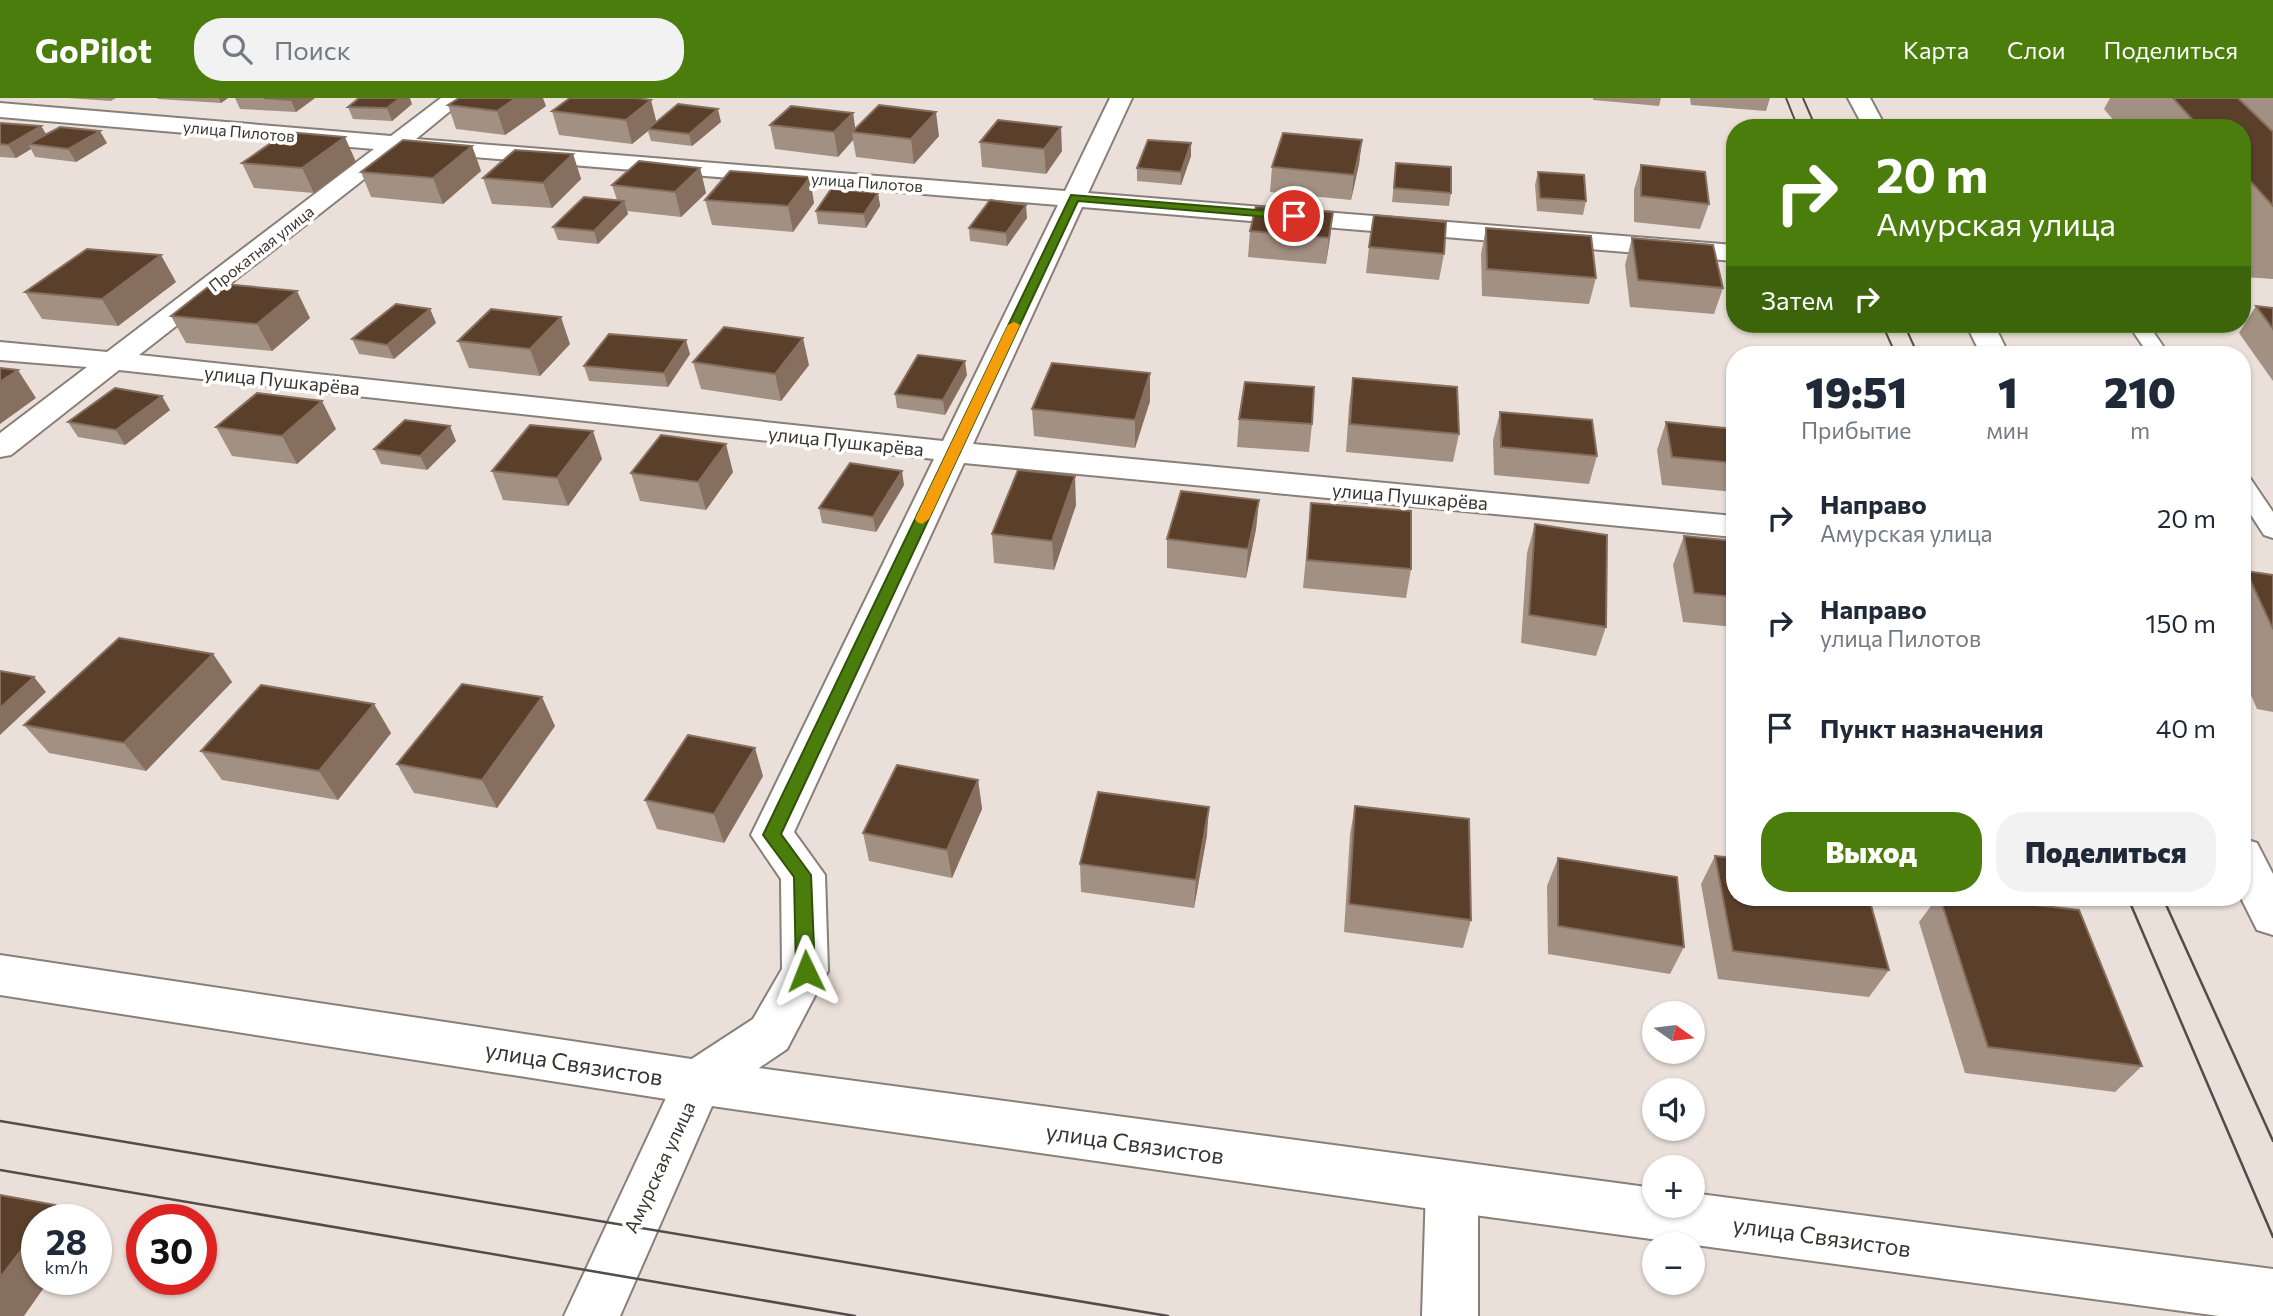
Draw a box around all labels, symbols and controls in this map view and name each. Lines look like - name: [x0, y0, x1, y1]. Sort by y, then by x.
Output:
- search box: [194, 18, 684, 81]
- text: GoPilot: [35, 29, 152, 70]
- icon: search: [218, 30, 256, 68]
- text: Поиск: [274, 34, 351, 65]
- text: Карта: [1903, 35, 1969, 64]
- text: Слои: [2007, 35, 2065, 64]
- text: Поделиться: [2103, 35, 2238, 64]
- street label: улица Пилотов: [182, 117, 296, 145]
- text: 20 m: [1876, 143, 1988, 203]
- icon: right: [1761, 147, 1852, 238]
- street label: улица Пилотов: [810, 169, 924, 195]
- pin: [1264, 186, 1324, 246]
- icon: arrive: [1275, 197, 1313, 235]
- street label: Прокатная улица: [205, 201, 317, 295]
- text: Амурская улица: [1876, 203, 2116, 243]
- icon: right: [1848, 280, 1886, 318]
- text: Затем: [1761, 284, 1834, 315]
- street label: улица Пушкарёва: [203, 360, 361, 400]
- text: 19:51: [1805, 365, 1907, 417]
- text: 1: [1998, 365, 2018, 417]
- text: 210: [2104, 365, 2176, 417]
- text: Прибытие: [1801, 416, 1911, 444]
- text: мин: [1986, 416, 2029, 444]
- text: m: [2130, 416, 2150, 444]
- street label: улица Пушкарёва: [767, 421, 925, 461]
- street label: улица Пушкарёва: [1331, 478, 1489, 514]
- text: Направо: [1820, 488, 1927, 519]
- icon: right: [1761, 499, 1799, 537]
- text: 20 m: [2157, 502, 2216, 533]
- text: Амурская улица: [1820, 519, 1992, 547]
- text: Направо: [1820, 593, 1927, 624]
- icon: right: [1761, 604, 1799, 642]
- text: 150 m: [2145, 607, 2216, 638]
- text: улица Пилотов: [1820, 624, 1981, 652]
- icon: arrive: [1761, 709, 1799, 747]
- text: Пункт назначения: [1820, 712, 2044, 743]
- text: 40 m: [2156, 712, 2216, 743]
- button: Выход: [1761, 812, 1982, 892]
- button: Поделиться: [1996, 812, 2216, 892]
- position arrow: [769, 934, 843, 1008]
- north arrow: [1642, 1001, 1704, 1064]
- map controls: [1642, 1001, 1705, 1295]
- street label: улица Связистов: [483, 1035, 665, 1091]
- button: sound: [1642, 1078, 1705, 1141]
- street label: Амурская улица: [618, 1098, 700, 1236]
- street label: улица Связистов: [1044, 1117, 1226, 1169]
- button: +: [1642, 1155, 1705, 1218]
- speed limit sign: 30: [126, 1204, 217, 1295]
- street label: улица Связистов: [1731, 1210, 1913, 1262]
- text: 28: [46, 1219, 87, 1262]
- button: −: [1642, 1232, 1705, 1295]
- text: km/h: [45, 1256, 88, 1278]

